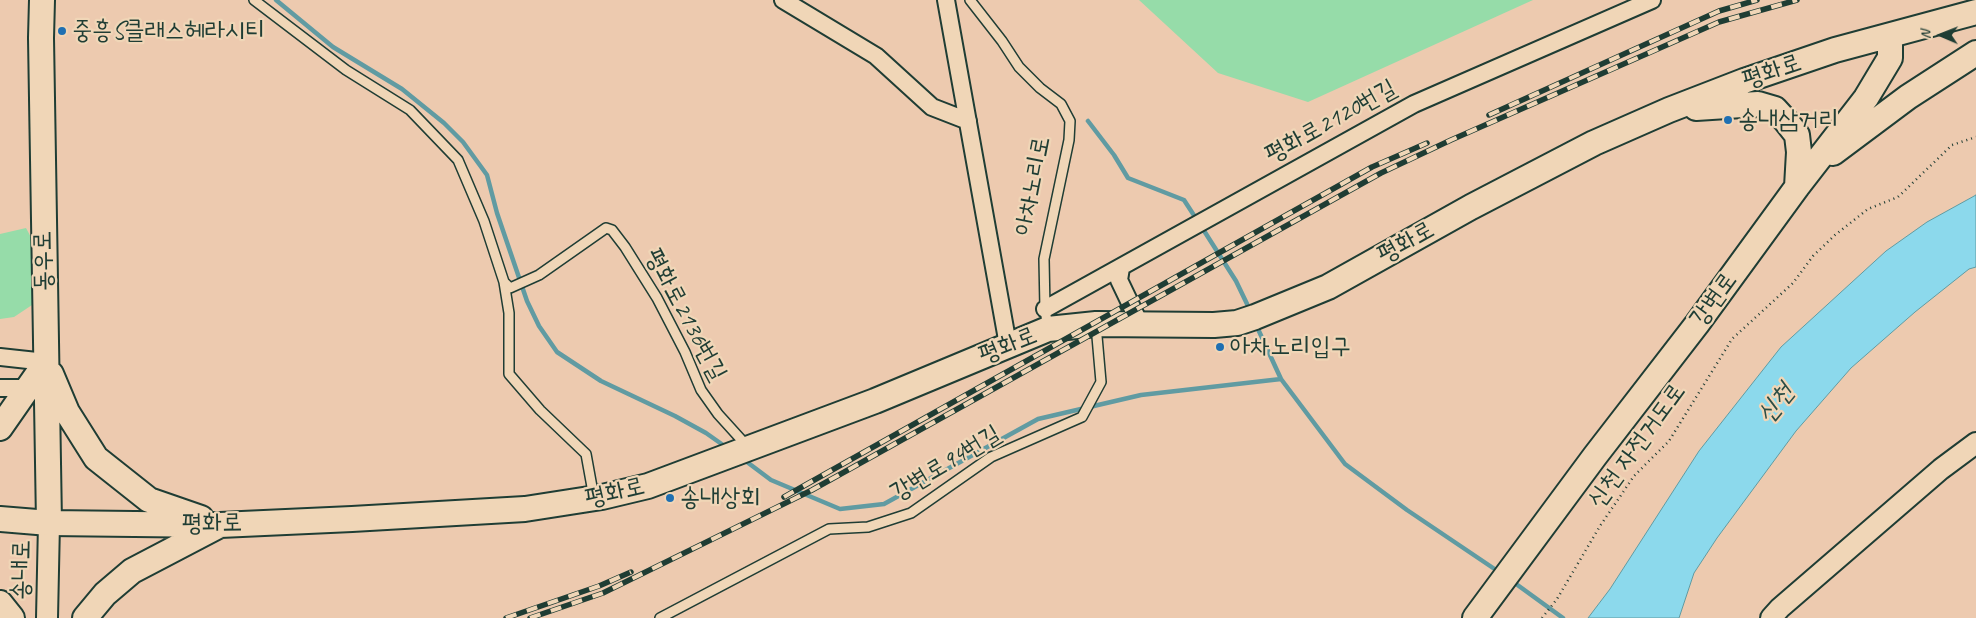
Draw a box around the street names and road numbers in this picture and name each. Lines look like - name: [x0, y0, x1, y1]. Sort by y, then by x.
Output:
- street label: 평화로: [1739, 48, 1805, 96]
- street label: 평화로2120번길: [1260, 74, 1402, 170]
- street label: 아차노리로: [1009, 134, 1057, 238]
- street label: 평화로: [1372, 215, 1440, 271]
- street label: 동우로: [28, 231, 60, 291]
- street label: 평화로2136번길: [638, 244, 732, 386]
- street label: 강변로: [1684, 267, 1744, 333]
- street label: 평화로: [974, 321, 1042, 371]
- street label: 신천 자전거도로: [1582, 378, 1692, 514]
- street label: 강변로94번길: [886, 419, 1006, 509]
- street label: 평화로: [582, 472, 648, 514]
- street label: 평화로: [182, 508, 242, 540]
- street label: 송내로: [6, 540, 38, 600]

